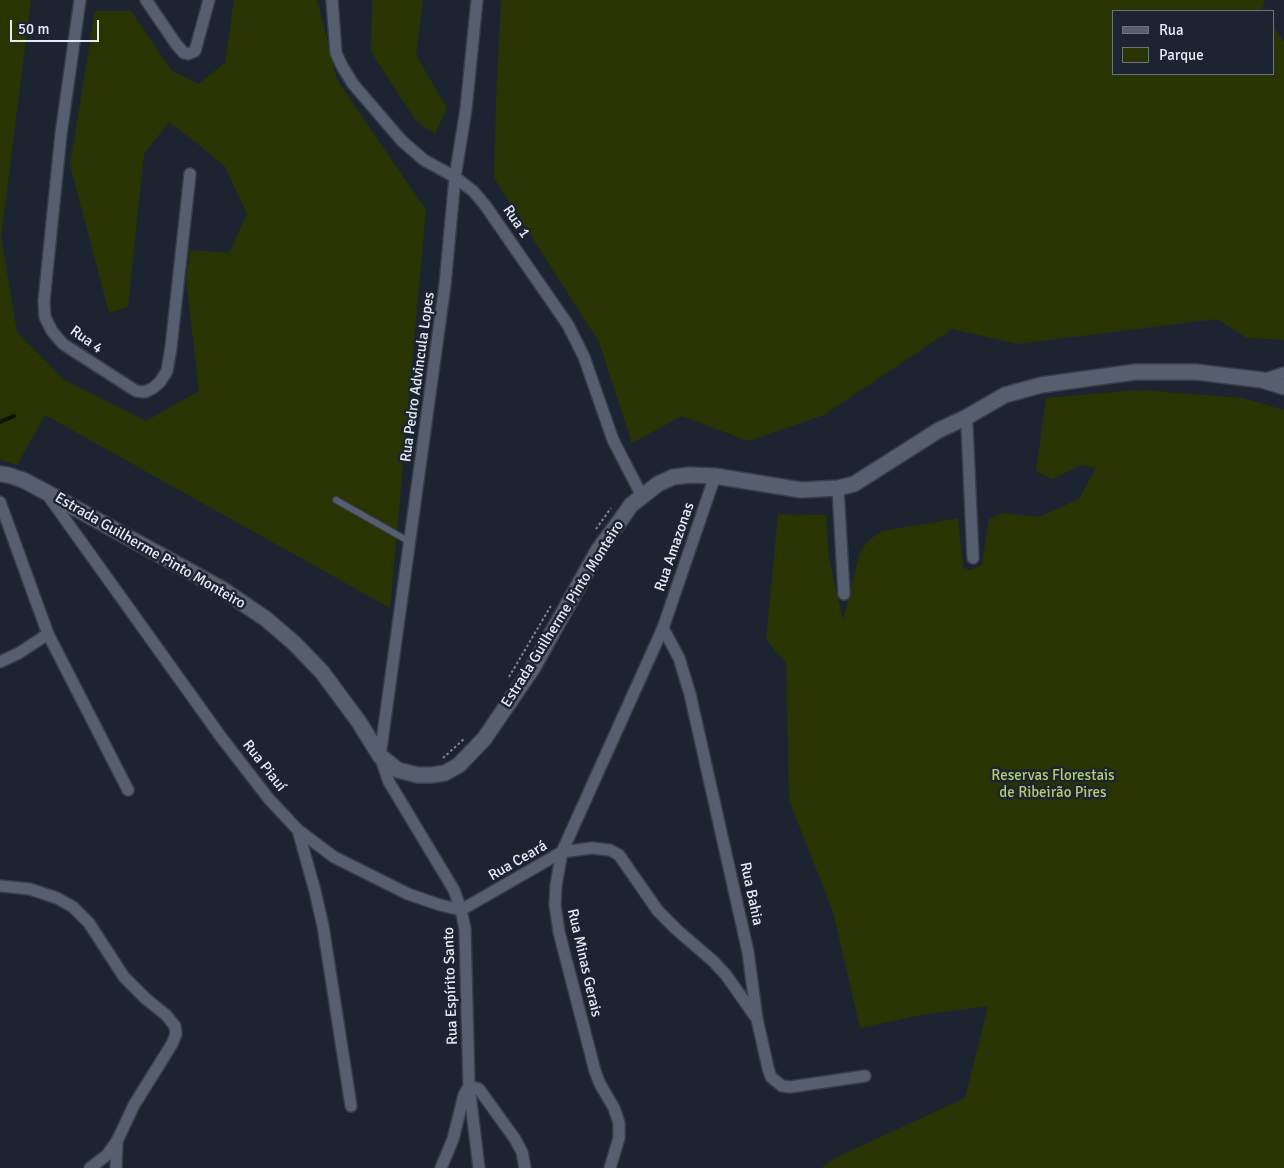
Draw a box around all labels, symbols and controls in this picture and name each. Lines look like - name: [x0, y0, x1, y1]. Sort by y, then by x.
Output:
- scale bar: [12, 10, 101, 42]
- legend: [1112, 10, 1274, 75]
- text: 50 m: [18, 20, 49, 38]
- text: Rua: [1159, 21, 1184, 39]
- text: Parque: [1159, 46, 1204, 64]
- street label: Rua 1: [499, 202, 533, 242]
- street label: Rua Pedro Advincula Lopes: [397, 291, 439, 463]
- street label: Rua 4: [66, 322, 106, 358]
- street label: Estrada Guilherme Pinto Monteiro: [51, 489, 249, 613]
- street label: Rua Amazonas: [651, 500, 699, 594]
- street label: Estrada Guilherme Pinto Monteiro: [498, 517, 628, 711]
- street label: Rua Piauí: [238, 737, 290, 795]
- park label: Reservas Florestais de Ribeirão Pires: [991, 767, 1115, 802]
- street label: Rua Ceará: [485, 837, 551, 885]
- street label: Rua Bahia: [736, 861, 766, 927]
- street label: Rua Minas Gerais: [563, 907, 605, 1019]
- street label: Rua Espírito Santo: [440, 927, 462, 1045]

